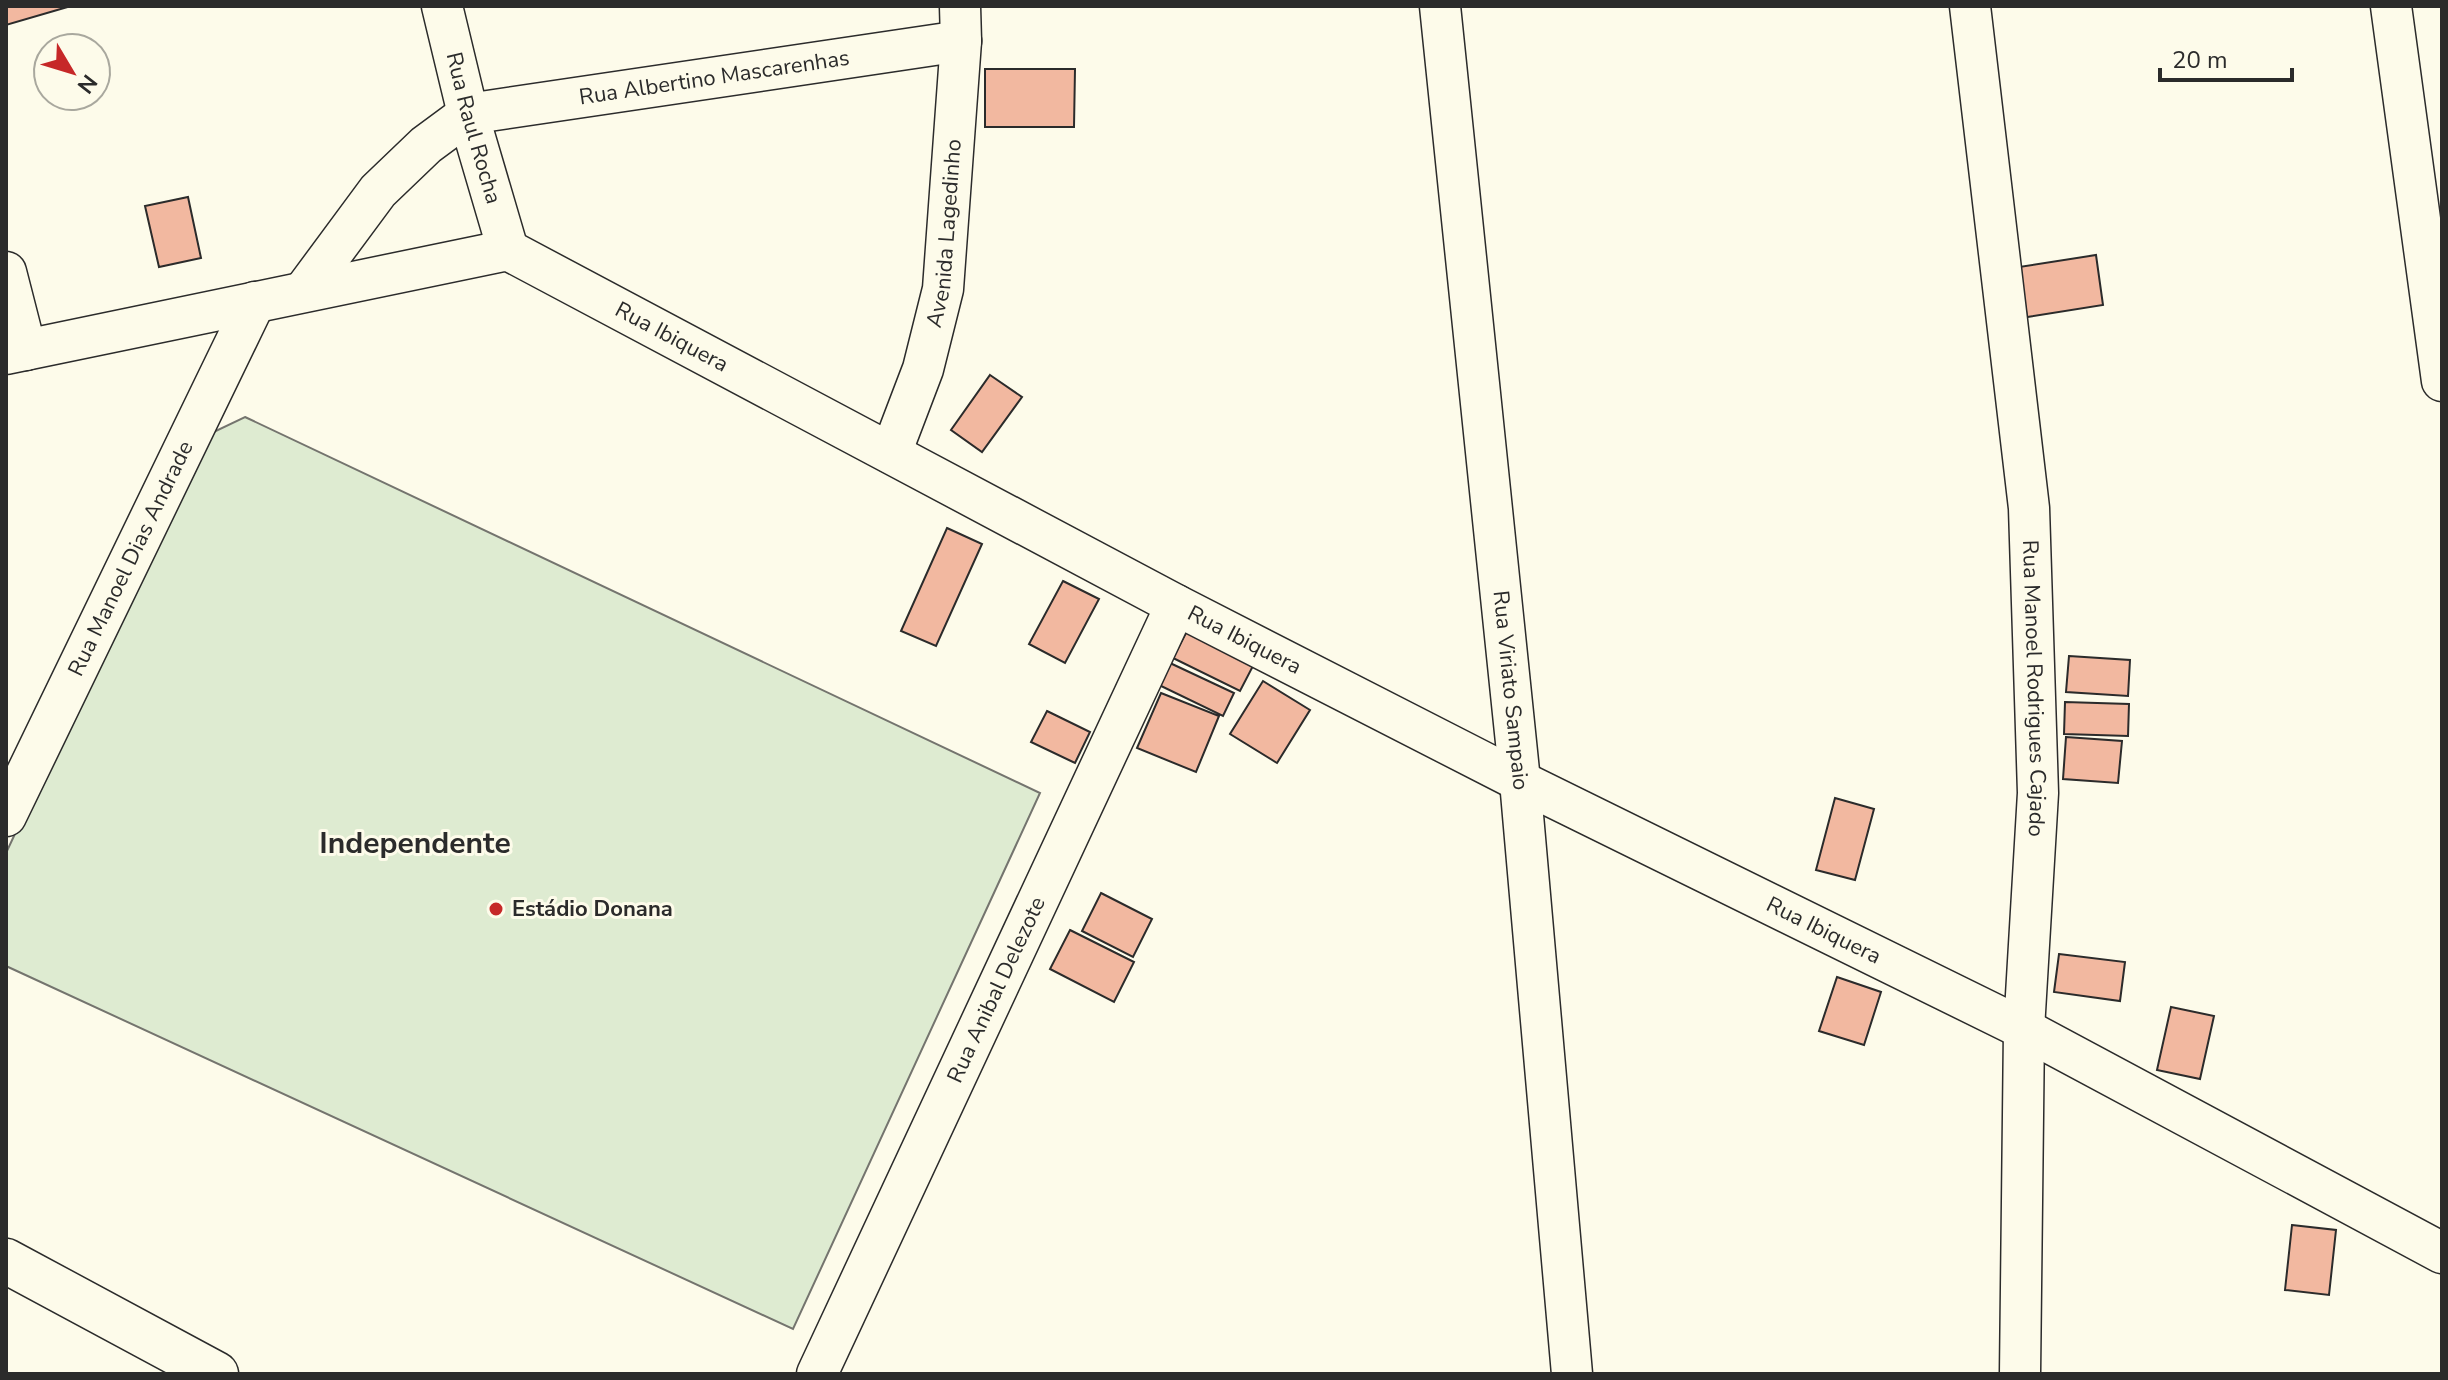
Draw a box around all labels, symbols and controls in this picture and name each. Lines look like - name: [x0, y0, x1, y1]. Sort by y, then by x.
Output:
- north arrow: [32, 32, 112, 112]
- scale bar: [2160, 32, 2292, 82]
- street label: Rua Albertino Mascarenhas: [577, 43, 851, 112]
- text: 20 m: [2172, 44, 2228, 76]
- street label: Rua Raul Rocha: [439, 49, 509, 208]
- text: N: [70, 68, 104, 99]
- street label: Avenida Lagedinho: [919, 138, 969, 331]
- street label: Rua Ibiquera: [610, 295, 734, 379]
- street label: Rua Manoel Dias Andrade: [61, 436, 200, 681]
- street label: Rua Manoel Rodrigues Cajado: [2015, 539, 2053, 838]
- street label: Rua Viriato Sampaio: [1485, 589, 1536, 792]
- street label: Rua Ibiquera: [1182, 598, 1307, 682]
- district label: Independente: [319, 823, 511, 864]
- street label: Rua Ibiquera: [1761, 890, 1886, 971]
- street label: Rua Anibal Delezote: [940, 892, 1053, 1088]
- place label: Estádio Donana: [512, 894, 673, 924]
- marker: Estádio Donana: [487, 900, 505, 918]

